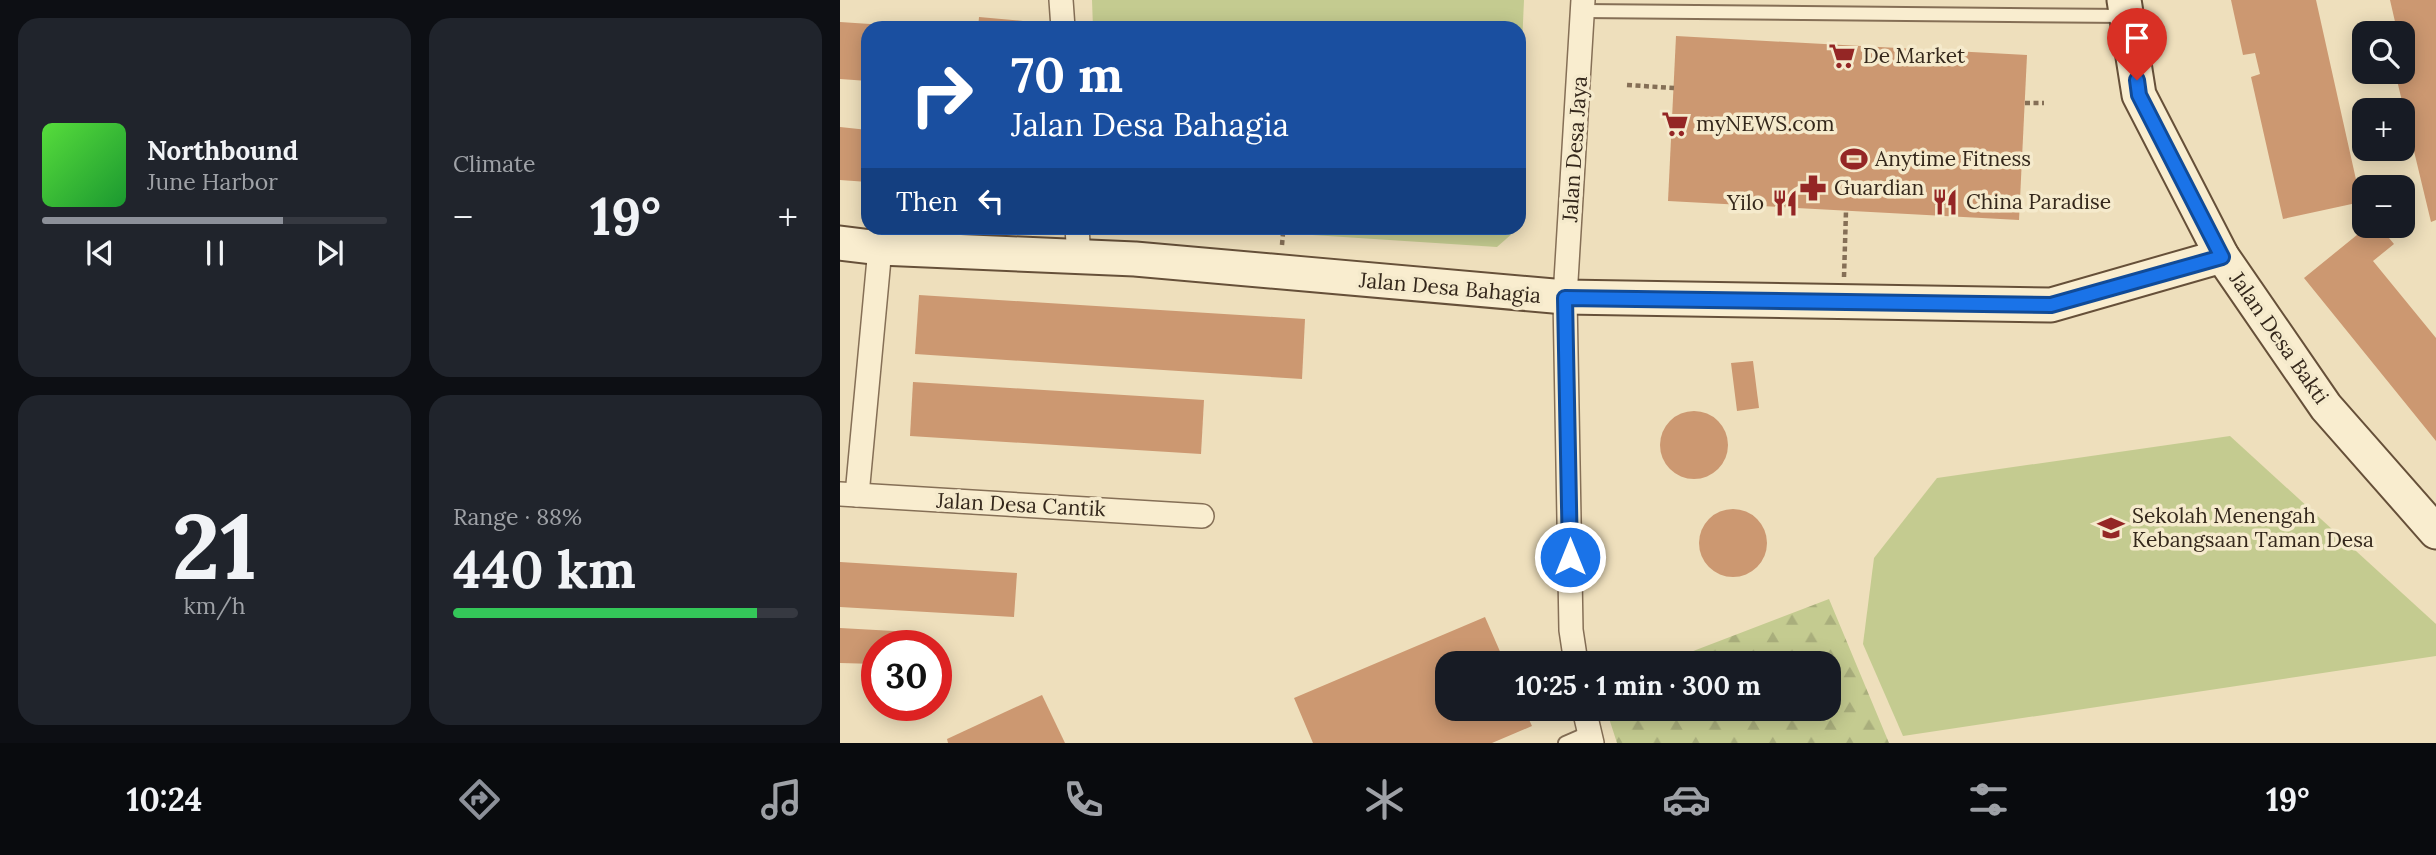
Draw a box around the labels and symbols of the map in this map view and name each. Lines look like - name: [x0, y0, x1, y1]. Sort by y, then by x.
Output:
- pin: [2107, 8, 2167, 80]
- supermarket icon: De Market: [1827, 41, 1857, 71]
- place label: De Market: [1863, 42, 1966, 69]
- street label: Jalan Desa Jaya: [1556, 75, 1593, 224]
- supermarket icon: myNEWS.com: [1660, 109, 1690, 139]
- place label: myNEWS.com: [1696, 110, 1835, 137]
- sports icon: Anytime Fitness: [1839, 144, 1869, 174]
- place label: Anytime Fitness: [1874, 145, 2031, 172]
- pharmacy icon: Guardian: [1798, 173, 1828, 203]
- place label: Guardian: [1834, 174, 1925, 201]
- restaurant icon: China Paradise: [1930, 187, 1960, 217]
- restaurant icon: Yilo: [1770, 188, 1800, 218]
- place label: China Paradise: [1966, 188, 2111, 215]
- place label: Yilo: [1726, 189, 1764, 216]
- street label: Jalan Desa Bakti: [2223, 265, 2335, 409]
- street label: Jalan Desa Bahagia: [1357, 266, 1542, 309]
- street label: Jalan Desa Cantik: [935, 487, 1107, 522]
- place label: Sekolah Menengah Kebangsaan Taman Desa: [2132, 502, 2374, 553]
- school or university icon: Sekolah Menengah Kebangsaan Taman Desa: [2096, 513, 2126, 543]
- position arrow: [1533, 520, 1607, 594]
- speed limit sign: 30: [861, 630, 952, 721]

